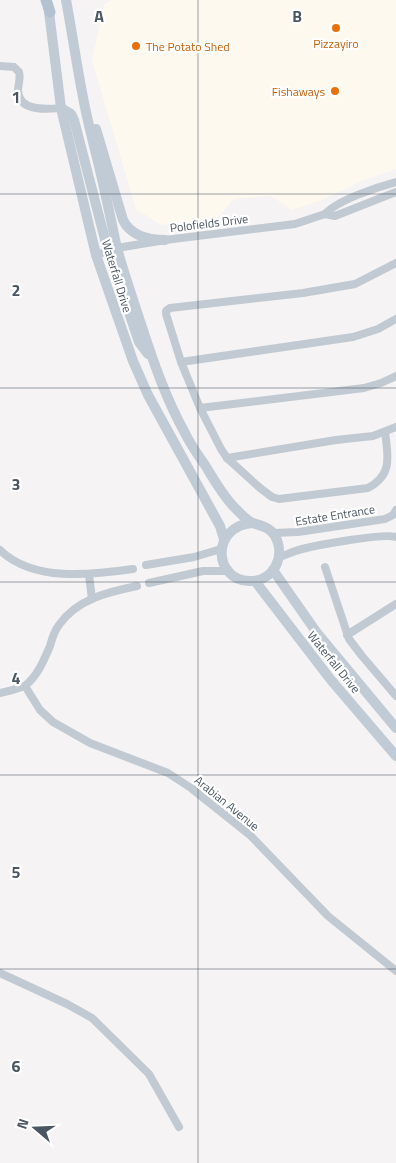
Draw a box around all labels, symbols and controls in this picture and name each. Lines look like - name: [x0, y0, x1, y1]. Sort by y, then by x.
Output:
- text: A: [94, 4, 104, 28]
- text: B: [292, 4, 302, 28]
- marker: Pizzayiro: [330, 22, 342, 34]
- place label: Pizzayiro: [313, 34, 359, 53]
- place label: The Potato Shed: [146, 37, 230, 56]
- marker: The Potato Shed: [130, 40, 142, 52]
- place label: Fishaways: [272, 82, 325, 101]
- text: 1: [12, 85, 20, 109]
- marker: Fishaways: [329, 85, 341, 97]
- street label: Polofields Drive: [169, 209, 249, 237]
- street label: Waterfall Drive: [97, 237, 137, 315]
- text: 2: [12, 278, 20, 302]
- text: 3: [12, 472, 20, 496]
- street label: Estate Entrance: [294, 499, 376, 531]
- street label: Waterfall Drive: [303, 627, 365, 697]
- text: 4: [12, 666, 21, 690]
- street label: Arabian Avenue: [190, 771, 264, 835]
- text: 5: [12, 860, 21, 884]
- text: 6: [12, 1054, 21, 1078]
- north arrow: [10, 1103, 60, 1153]
- text: N: [11, 1116, 34, 1132]

